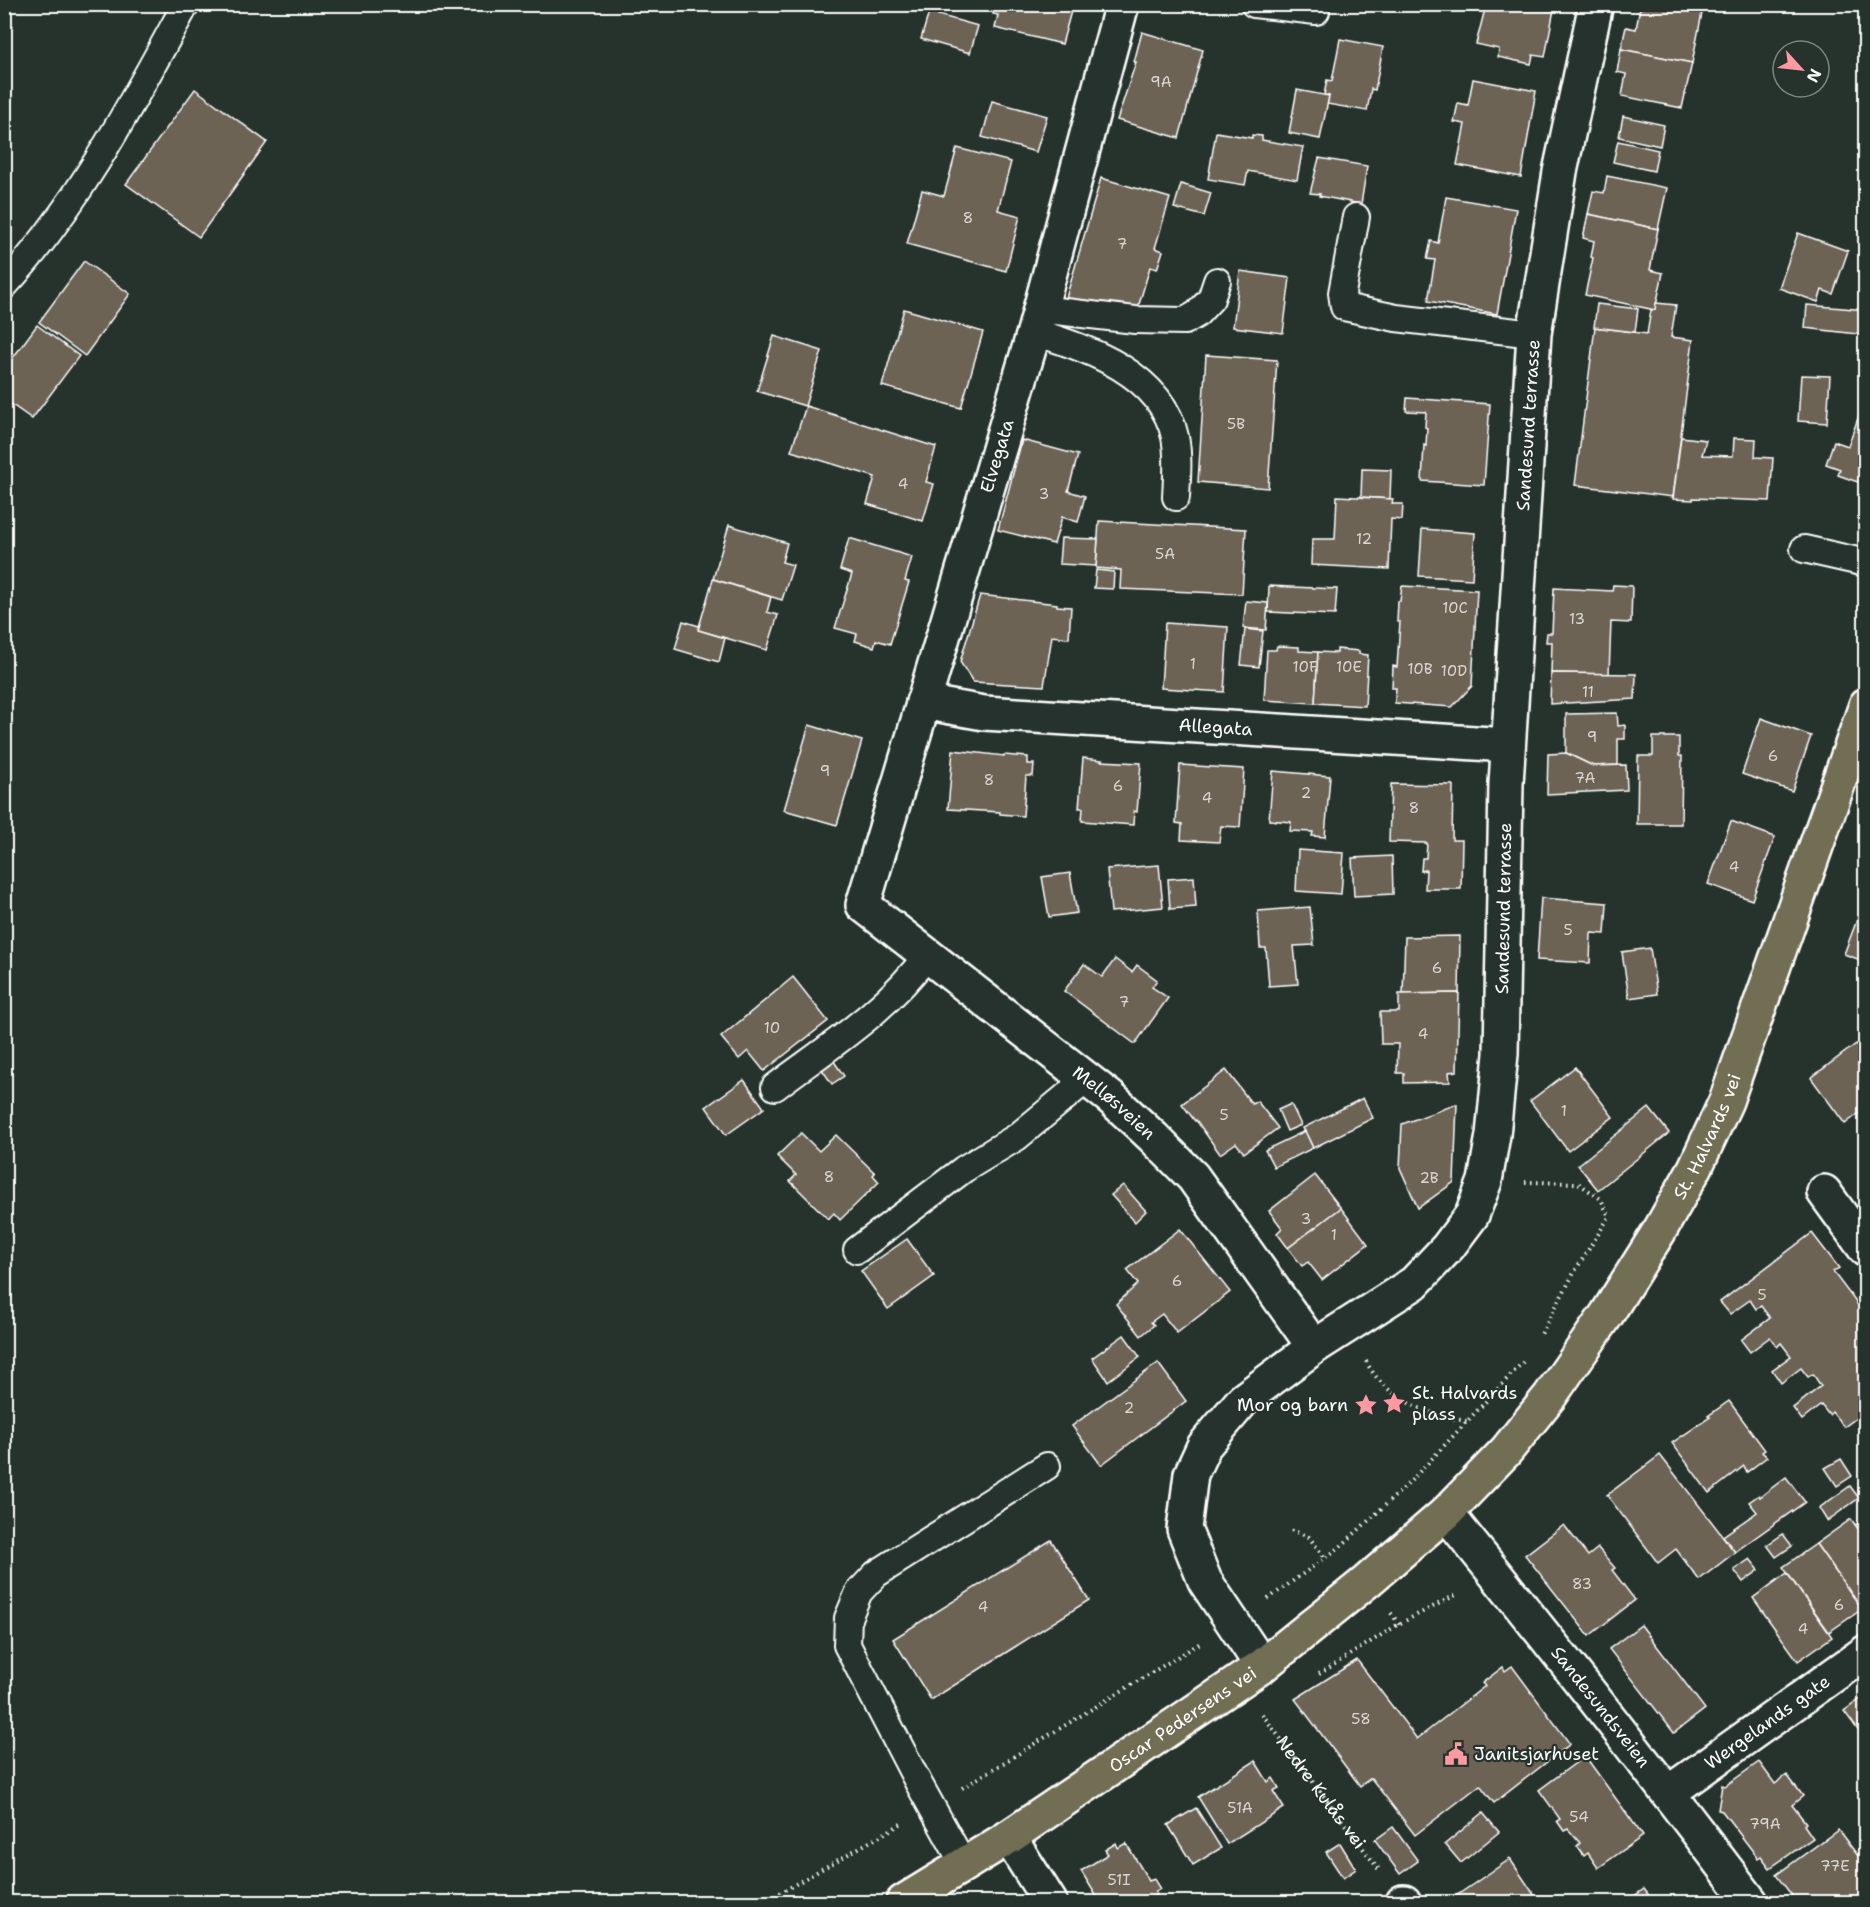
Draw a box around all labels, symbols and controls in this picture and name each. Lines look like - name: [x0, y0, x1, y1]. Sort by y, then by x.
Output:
- north arrow: [1771, 39, 1831, 99]
- text: N: [1802, 65, 1826, 86]
- house number: 9A: [1150, 72, 1172, 92]
- house number: 8: [963, 208, 973, 228]
- house number: 7: [1117, 234, 1127, 254]
- street label: Sandesund terrasse: [1511, 339, 1546, 512]
- house number: 5B: [1227, 414, 1245, 434]
- street label: Elvegata: [974, 416, 1020, 496]
- house number: 4: [898, 474, 908, 494]
- house number: 3: [1039, 484, 1049, 504]
- house number: 12: [1356, 529, 1372, 549]
- house number: 5A: [1155, 544, 1175, 564]
- house number: 10C: [1442, 598, 1468, 618]
- house number: 13: [1569, 609, 1585, 629]
- house number: 1: [1190, 654, 1196, 674]
- house number: 10F: [1293, 657, 1317, 677]
- house number: 10E: [1336, 657, 1362, 677]
- house number: 10B: [1407, 659, 1433, 679]
- house number: 10D: [1441, 661, 1467, 681]
- house number: 11: [1582, 682, 1594, 702]
- street label: Allegata: [1178, 713, 1253, 741]
- house number: 9: [1587, 727, 1597, 747]
- house number: 6: [1768, 746, 1778, 766]
- house number: 9: [820, 761, 830, 781]
- house number: 7A: [1575, 768, 1595, 788]
- house number: 8: [984, 770, 994, 790]
- house number: 6: [1113, 776, 1123, 796]
- house number: 2: [1301, 783, 1311, 803]
- house number: 4: [1202, 788, 1212, 808]
- house number: 8: [1409, 798, 1419, 818]
- street label: Sandesund terrasse: [1490, 822, 1517, 994]
- house number: 4: [1729, 857, 1739, 877]
- house number: 5: [1563, 920, 1573, 940]
- house number: 6: [1432, 958, 1442, 978]
- house number: 7: [1119, 992, 1129, 1012]
- house number: 10: [764, 1018, 780, 1038]
- house number: 4: [1418, 1024, 1428, 1044]
- street label: Melløsveien: [1067, 1060, 1161, 1145]
- street label: St. Halvards vei: [1668, 1070, 1747, 1204]
- house number: 1: [1561, 1101, 1567, 1121]
- house number: 5: [1219, 1105, 1229, 1125]
- house number: 8: [824, 1167, 834, 1187]
- house number: 2B: [1419, 1168, 1439, 1188]
- house number: 3: [1301, 1209, 1311, 1229]
- house number: 1: [1331, 1225, 1337, 1245]
- house number: 6: [1172, 1271, 1182, 1291]
- house number: 5: [1757, 1285, 1767, 1305]
- place label: St. Halvards plass: [1412, 1381, 1518, 1426]
- place icon: St. Halvards plass: [1381, 1390, 1407, 1416]
- place icon: Mor og barn: [1353, 1392, 1379, 1418]
- place label: Mor og barn: [1237, 1393, 1348, 1417]
- house number: 2: [1124, 1398, 1134, 1418]
- house number: 83: [1572, 1574, 1592, 1594]
- house number: 6: [1834, 1595, 1844, 1615]
- house number: 4: [978, 1597, 988, 1617]
- house number: 4: [1798, 1619, 1808, 1639]
- street label: Sandesundsveien: [1546, 1641, 1656, 1773]
- street label: Oscar Pedersens vei: [1104, 1661, 1261, 1778]
- street label: Wergelands gate: [1700, 1669, 1835, 1775]
- house number: 58: [1351, 1709, 1371, 1729]
- street label: Nedre Kulås vei: [1270, 1731, 1371, 1854]
- public building icon: Janitsjarhuset: [1443, 1741, 1469, 1767]
- place label: Janitsjarhuset: [1474, 1742, 1599, 1766]
- house number: 51A: [1227, 1798, 1253, 1818]
- house number: 54: [1569, 1807, 1589, 1827]
- house number: 79A: [1749, 1814, 1781, 1834]
- house number: 77E: [1820, 1856, 1850, 1876]
- house number: 51I: [1108, 1870, 1130, 1890]

